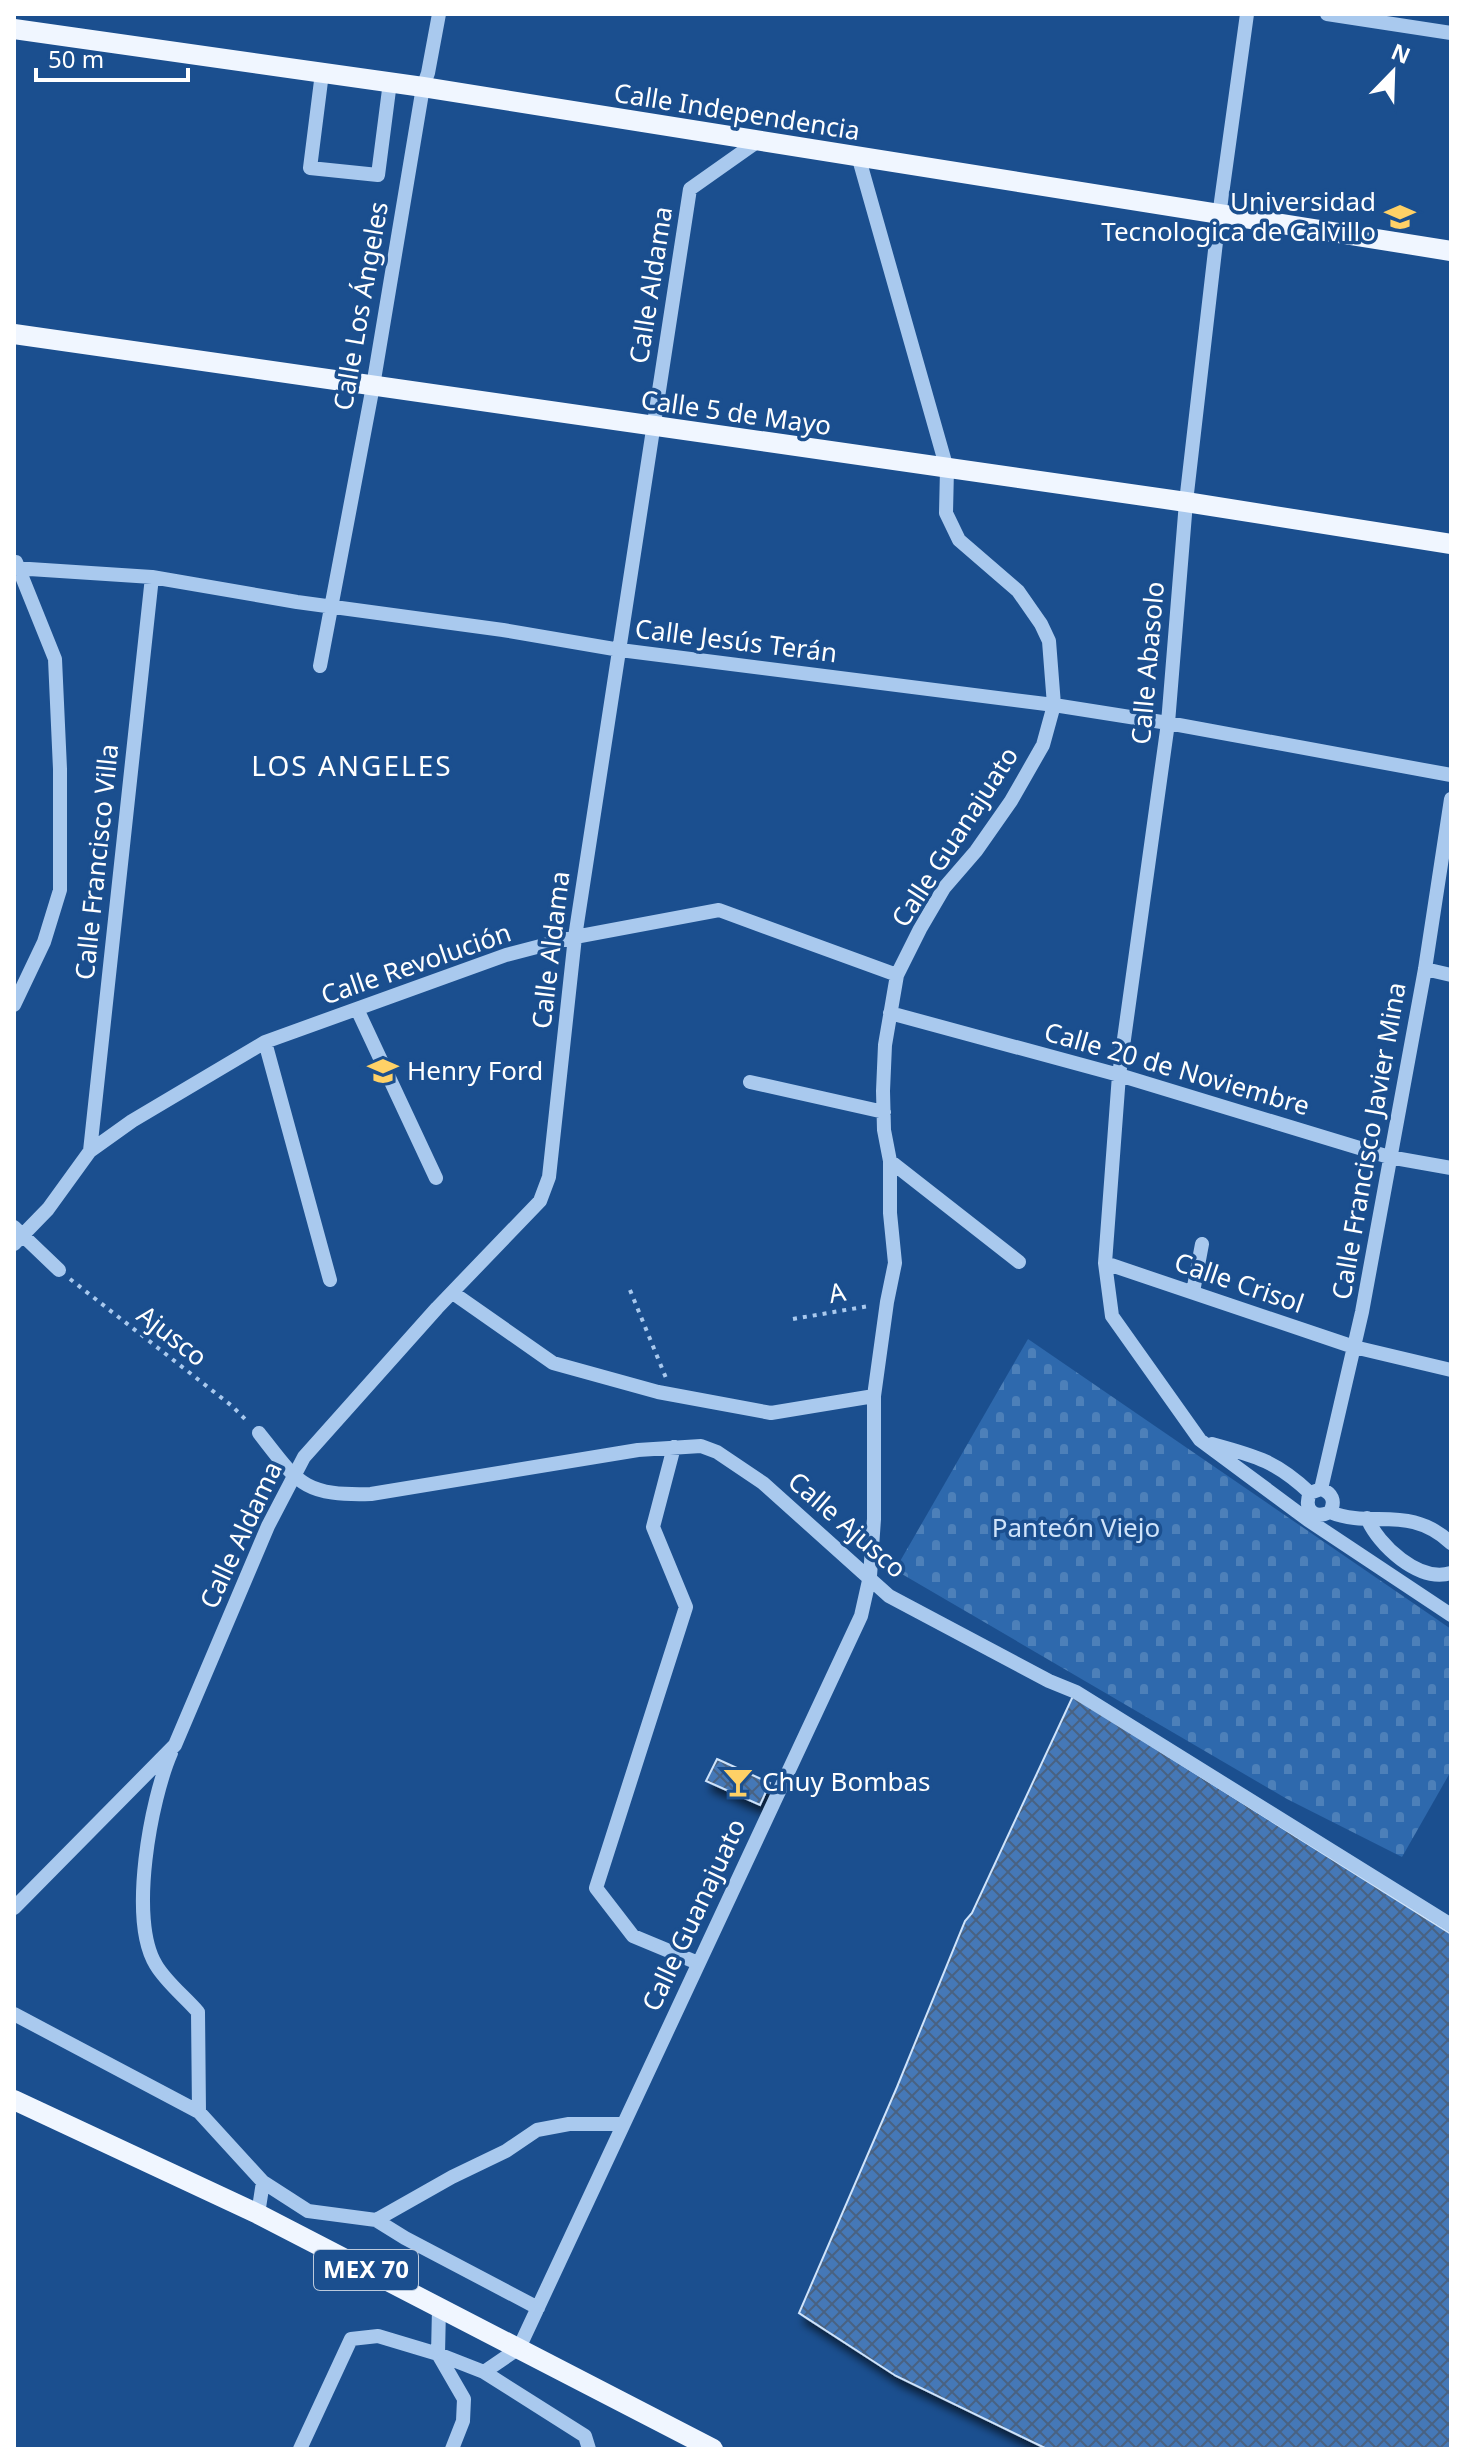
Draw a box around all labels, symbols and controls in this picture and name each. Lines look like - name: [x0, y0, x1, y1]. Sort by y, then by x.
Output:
- scale bar: [36, 32, 188, 82]
- north arrow: [1353, 32, 1433, 112]
- text: N: [1387, 35, 1415, 70]
- text: 50 m: [48, 42, 104, 75]
- street label: Calle Independencia: [612, 74, 863, 148]
- place label: Universidad Tecnologica de Calvillo: [1101, 183, 1376, 249]
- street label: Calle Los Ángeles: [324, 199, 396, 413]
- school or university icon: Universidad Tecnologica de Calvillo: [1383, 200, 1417, 234]
- street label: Calle Aldama: [620, 204, 680, 366]
- street label: Calle 5 de Mayo: [639, 381, 834, 443]
- street label: Calle Abasolo: [1122, 580, 1172, 746]
- street label: Calle Jesús Terán: [633, 610, 839, 670]
- street label: Calle Guanajuato: [882, 739, 1026, 934]
- street label: Calle Francisco Villa: [66, 742, 126, 982]
- district label: LOS ANGELES: [251, 746, 453, 784]
- street label: Calle Aldama: [522, 869, 578, 1031]
- street label: Calle Revolución: [316, 914, 516, 1012]
- street label: Calle Francisco Javier Mina: [1322, 979, 1414, 1302]
- street label: Calle 20 de Noviembre: [1040, 1013, 1314, 1123]
- place label: Henry Ford: [407, 1052, 543, 1088]
- school or university icon: Henry Ford: [366, 1054, 400, 1088]
- street label: Calle Crisol: [1170, 1243, 1309, 1321]
- street label: A: [826, 1273, 849, 1311]
- street label: Ajusco: [130, 1296, 215, 1374]
- street label: Calle Aldama: [190, 1455, 290, 1614]
- street label: Calle Ajusco: [781, 1463, 915, 1586]
- park label: Panteón Viejo: [992, 1509, 1160, 1545]
- place label: Chuy Bombas: [762, 1763, 931, 1799]
- bar icon: Chuy Bombas: [721, 1765, 755, 1799]
- street label: Calle Guanajuato: [633, 1812, 753, 2017]
- road number: MEX 70: [314, 2250, 418, 2290]

